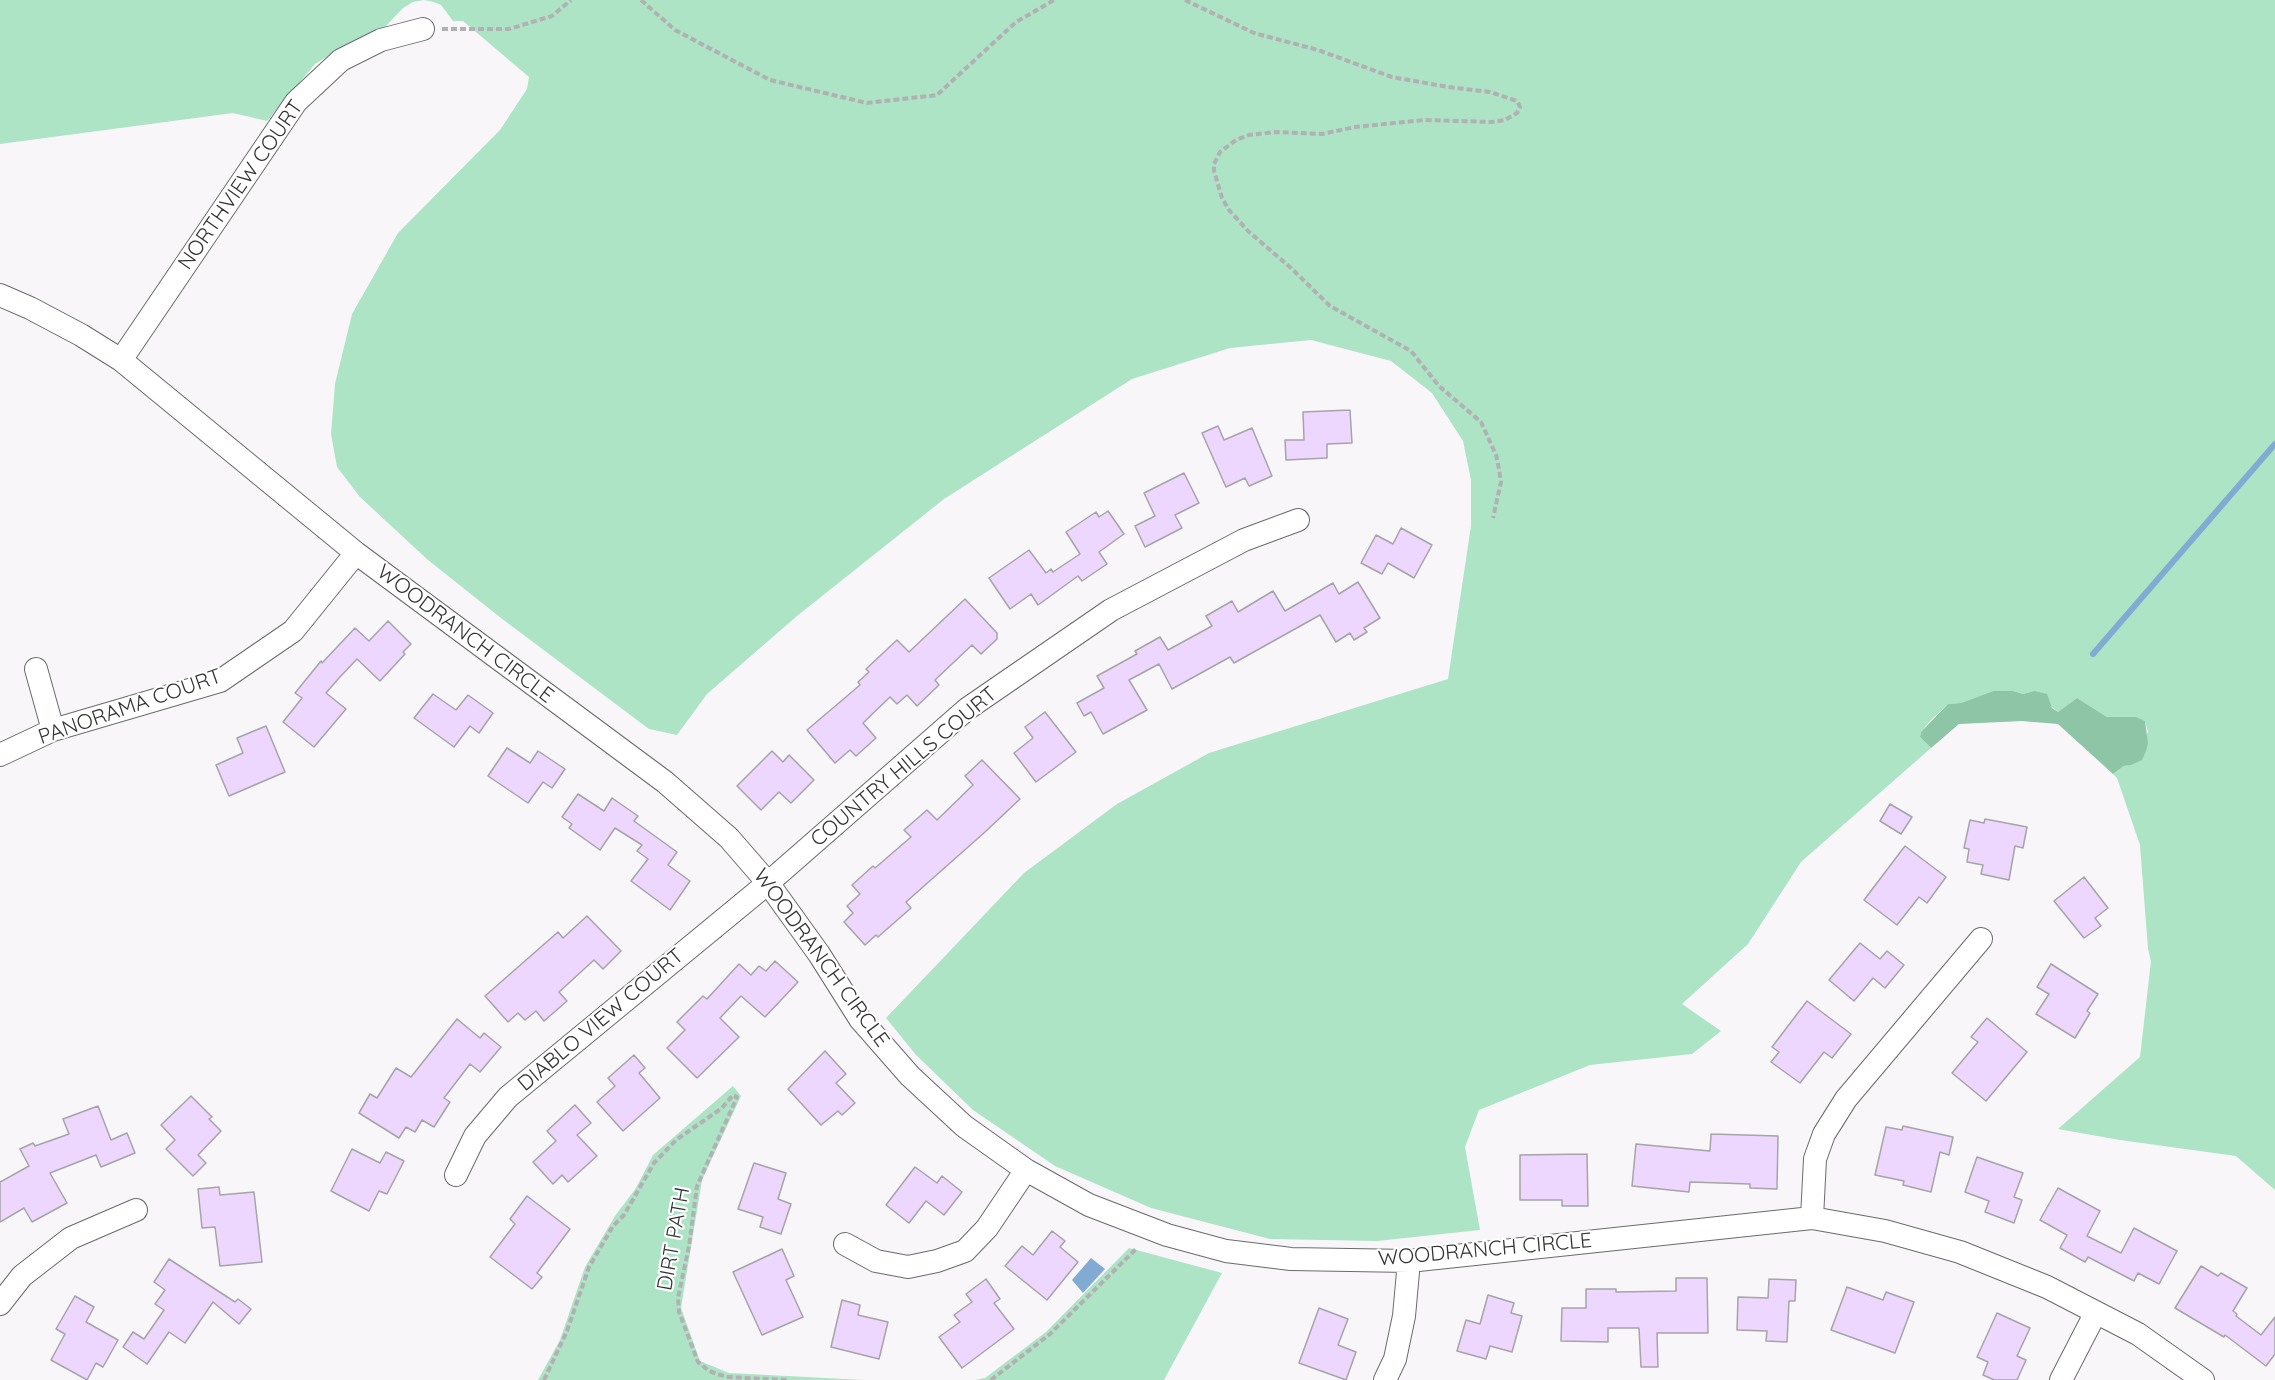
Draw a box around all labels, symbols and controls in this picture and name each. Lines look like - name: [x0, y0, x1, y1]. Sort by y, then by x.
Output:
- street label: NORTHVIEW COURT: [173, 95, 309, 275]
- street label: WOODRANCH CIRCLE: [372, 559, 558, 709]
- street label: PANORAMA COURT: [35, 664, 225, 750]
- street label: COUNTRY HILLS COURT: [806, 682, 1002, 852]
- street label: WOODRANCH CIRCLE: [748, 864, 894, 1052]
- street label: DIABLO VIEW COURT: [513, 943, 689, 1097]
- street label: DIRT PATH: [653, 1185, 695, 1293]
- street label: WOODRANCH CIRCLE: [1377, 1228, 1593, 1272]

